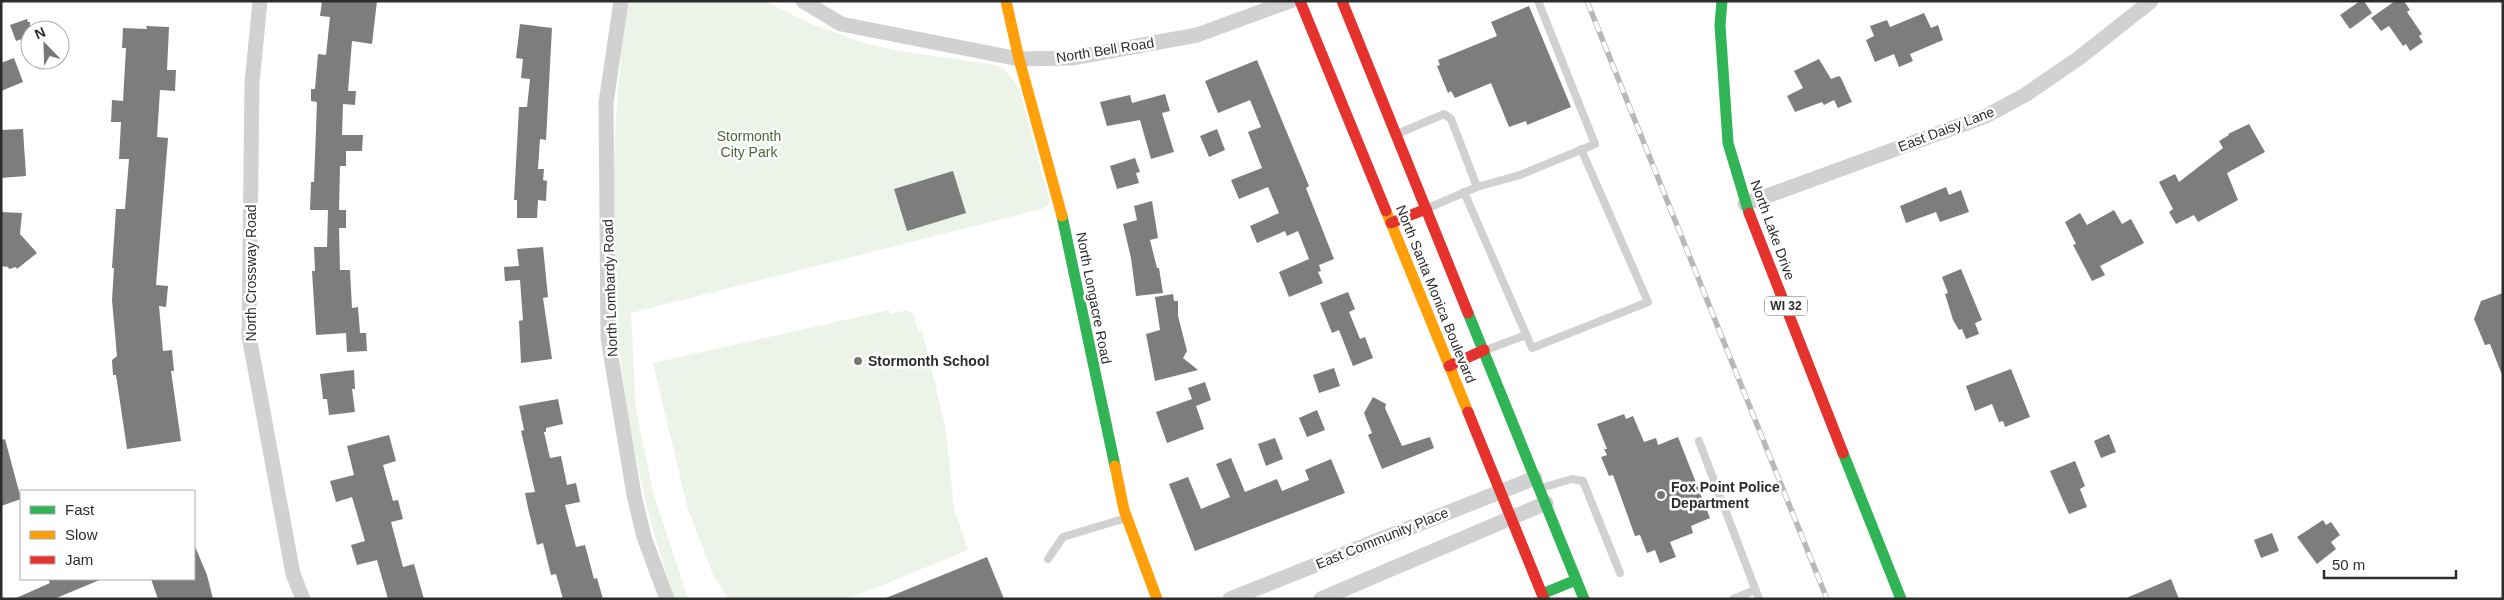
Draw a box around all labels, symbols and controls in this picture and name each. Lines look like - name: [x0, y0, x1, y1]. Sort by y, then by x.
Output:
- north arrow: [20, 20, 70, 70]
- text: N: [32, 24, 48, 42]
- street label: North Bell Road: [1055, 34, 1155, 66]
- street label: East Daisy Lane: [1896, 103, 1997, 155]
- park label: Stormonth City Park: [717, 128, 781, 160]
- street label: North Lake Drive: [1748, 178, 1799, 282]
- street label: North Santa Monica Boulevard: [1393, 203, 1479, 385]
- street label: North Crossway Road: [243, 205, 259, 341]
- street label: North Lombardy Road: [600, 219, 620, 357]
- street label: North Longacre Road: [1073, 231, 1115, 365]
- road number: WI 32: [1765, 296, 1807, 316]
- place label: Stormonth School: [868, 353, 989, 369]
- marker: Stormonth School: [852, 355, 864, 367]
- place label: Fox Point Police Department: [1671, 479, 1780, 511]
- marker: Fox Point Police Department: [1655, 489, 1667, 501]
- legend: [20, 490, 195, 580]
- text: Fast: [65, 501, 95, 518]
- street label: East Community Place: [1313, 504, 1451, 572]
- text: Slow: [65, 526, 98, 543]
- scale bar: [2324, 548, 2456, 580]
- text: Jam: [65, 551, 93, 568]
- text: 50 m: [2332, 556, 2365, 573]

